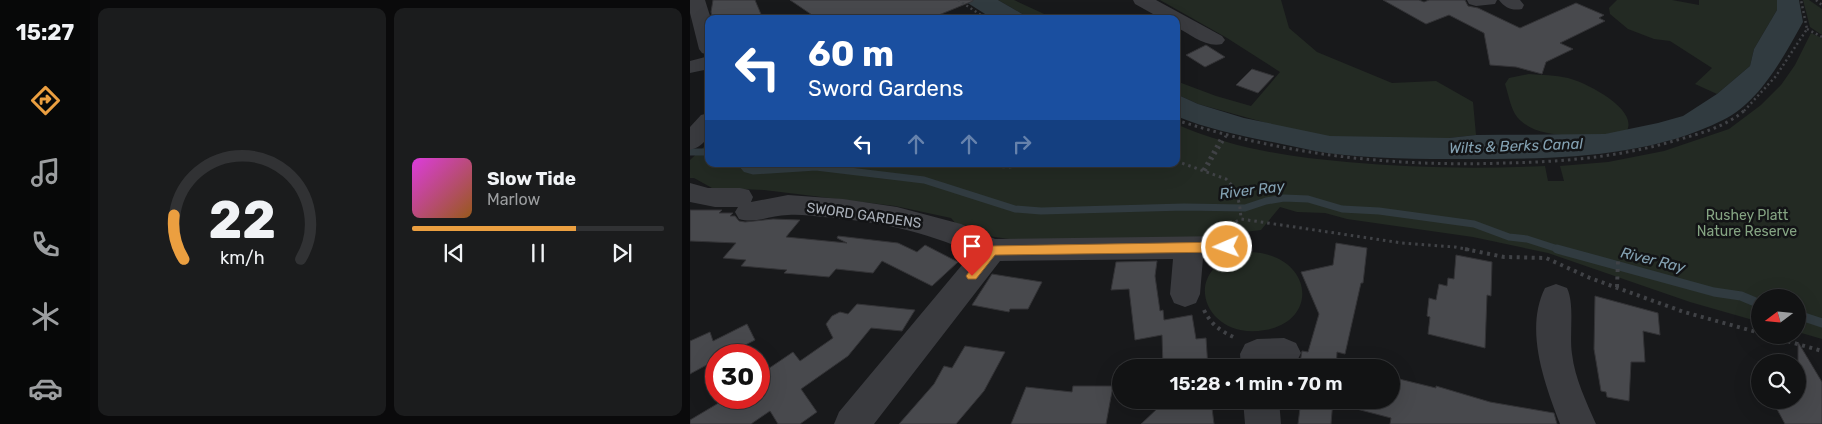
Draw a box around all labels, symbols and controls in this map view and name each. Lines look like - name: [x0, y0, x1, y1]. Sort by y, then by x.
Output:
- text: 15:27: [16, 19, 74, 46]
- text: 60 m: [808, 33, 894, 75]
- icon: left: [725, 35, 790, 100]
- text: Sword Gardens: [808, 75, 963, 102]
- icon: directions: [28, 83, 63, 118]
- icon: left: [849, 130, 877, 158]
- icon: ahead: [902, 130, 930, 158]
- icon: ahead: [955, 130, 983, 158]
- icon: right: [1008, 130, 1036, 158]
- water label: Wilts & Berks Canal: [1449, 135, 1584, 157]
- icon: music: [28, 155, 63, 190]
- text: Slow Tide: [487, 167, 576, 190]
- water label: River Ray: [1218, 177, 1286, 203]
- text: 22: [208, 189, 276, 251]
- text: Marlow: [487, 190, 540, 209]
- street label: SWORD GARDENS: [805, 199, 923, 232]
- park label: Rushey Platt Nature Reserve: [1697, 207, 1797, 240]
- position arrow: [1200, 220, 1252, 272]
- pin: [951, 225, 993, 276]
- icon: phone: [28, 227, 63, 262]
- icon: arrive: [958, 232, 986, 260]
- icon: previous: [440, 239, 468, 267]
- icon: pause: [524, 239, 552, 267]
- icon: next: [608, 239, 636, 267]
- water label: River Ray: [1619, 243, 1688, 277]
- text: km/h: [220, 247, 264, 268]
- north arrow: [1751, 289, 1806, 344]
- map controls: [1751, 289, 1806, 409]
- icon: climate: [28, 299, 63, 334]
- speed limit sign: 30: [705, 344, 770, 409]
- button: search: [1751, 354, 1806, 409]
- icon: car: [28, 371, 63, 406]
- text: 15:28 · 1 min · 70 m: [1169, 372, 1343, 395]

